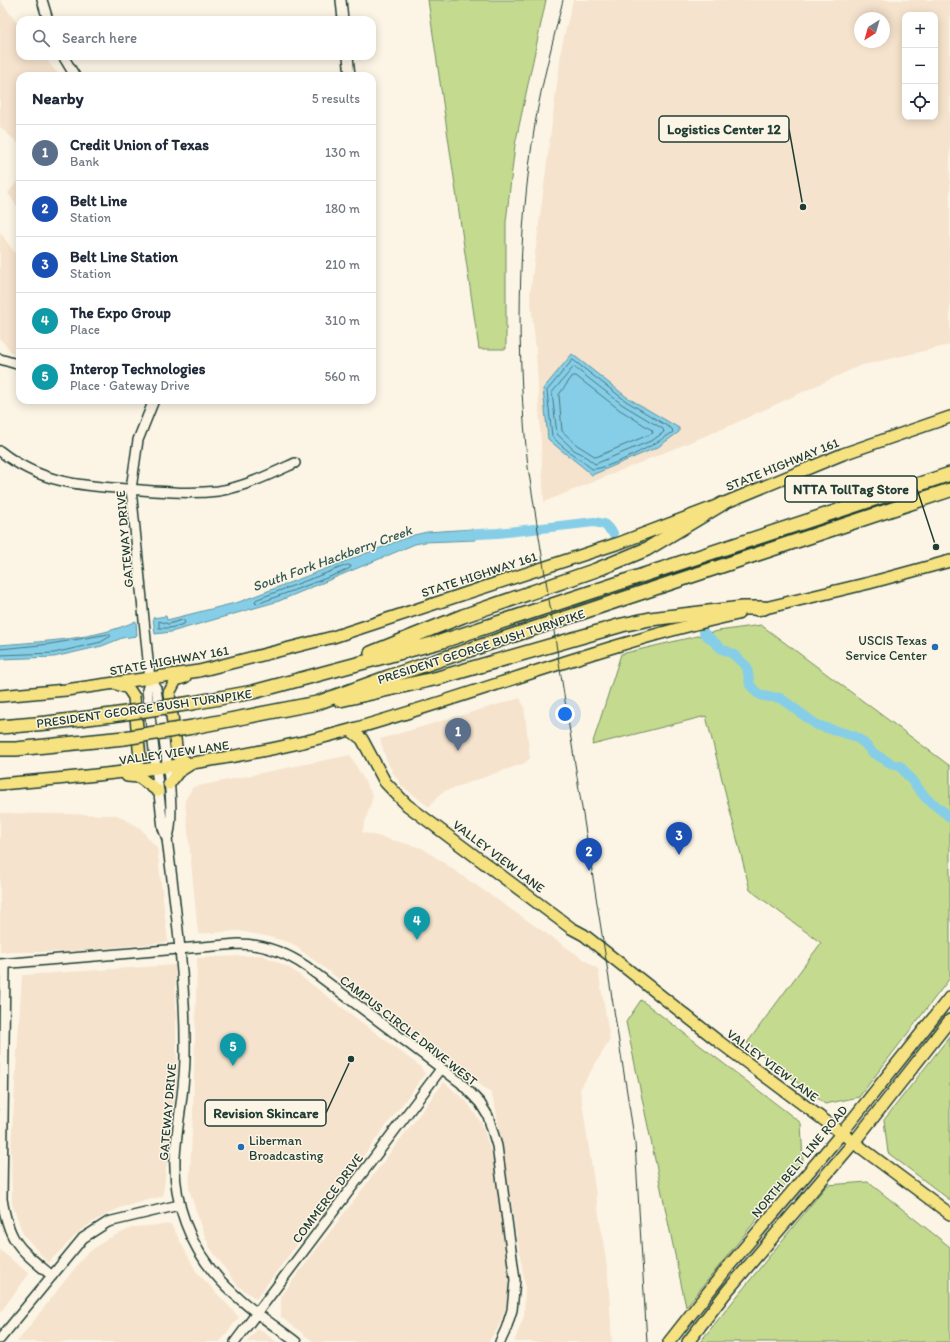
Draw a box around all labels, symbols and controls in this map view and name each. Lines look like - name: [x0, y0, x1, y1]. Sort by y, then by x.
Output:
- north arrow: [854, 12, 890, 48]
- map controls: [902, 12, 938, 120]
- button: +: [902, 12, 938, 48]
- search box: [16, 16, 376, 60]
- icon: search: [30, 27, 52, 49]
- text: Search here: [62, 29, 137, 47]
- button: −: [902, 48, 938, 84]
- button: locate: [902, 84, 938, 120]
- text: Nearby: [32, 88, 84, 108]
- text: 5 results: [312, 91, 360, 106]
- callout: Logistics Center 12: [659, 116, 789, 142]
- text: Logistics Center 12: [667, 121, 782, 138]
- text: Credit Union of Texas: [70, 136, 209, 154]
- text: 1: [42, 145, 48, 160]
- text: 130 m: [325, 145, 360, 160]
- text: Bank: [70, 154, 99, 169]
- text: Belt Line: [70, 192, 127, 210]
- text: 2: [42, 201, 48, 216]
- text: 180 m: [325, 201, 360, 216]
- text: Station: [70, 210, 111, 225]
- text: Belt Line Station: [70, 248, 178, 266]
- text: 3: [41, 257, 49, 272]
- text: 210 m: [325, 257, 360, 272]
- text: Station: [70, 266, 111, 281]
- text: The Expo Group: [70, 304, 171, 322]
- text: 4: [41, 313, 49, 328]
- text: 310 m: [325, 313, 360, 328]
- text: Place: [70, 322, 100, 337]
- text: Interop Technologies: [70, 360, 205, 378]
- text: 5: [42, 369, 48, 384]
- text: 560 m: [324, 369, 360, 384]
- text: Place · Gateway Drive: [70, 378, 190, 393]
- street label: STATE HIGHWAY 161: [723, 435, 841, 494]
- callout: NTTA TollTag Store: [785, 476, 917, 502]
- text: NTTA TollTag Store: [793, 481, 909, 498]
- street label: GATEWAY DRIVE: [113, 490, 136, 588]
- water label: South Fork Hackberry Creek: [250, 521, 415, 595]
- street label: STATE HIGHWAY 161: [419, 549, 539, 600]
- street label: PRESIDENT GEORGE BUSH TURNPIKE: [375, 606, 587, 687]
- place label: USCIS Texas Service Center: [846, 633, 928, 663]
- marker: USCIS Texas Service Center: [930, 642, 940, 652]
- street label: STATE HIGHWAY 161: [108, 643, 230, 678]
- street label: PRESIDENT GEORGE BUSH TURNPIKE: [35, 686, 253, 731]
- your location: [555, 704, 575, 724]
- pin: 1: [445, 718, 471, 751]
- street label: VALLEY VIEW LANE: [118, 737, 230, 768]
- street label: VALLEY VIEW LANE: [450, 817, 548, 896]
- pin: 3: [666, 822, 692, 855]
- pin: 2: [576, 838, 602, 871]
- pin: 4: [404, 907, 430, 940]
- street label: CAMPUS CIRCLE DRIVE WEST: [337, 972, 481, 1089]
- street label: VALLEY VIEW LANE: [724, 1026, 822, 1105]
- pin: 5: [220, 1033, 246, 1066]
- street label: GATEWAY DRIVE: [156, 1063, 179, 1161]
- callout: Revision Skincare: [205, 1100, 326, 1126]
- street label: NORTH BELT LINE ROAD: [748, 1102, 851, 1220]
- text: Revision Skincare: [213, 1105, 319, 1122]
- place label: Liberman Broadcasting: [249, 1133, 324, 1163]
- marker: Liberman Broadcasting: [236, 1142, 246, 1152]
- street label: COMMERCE DRIVE: [289, 1151, 366, 1246]

